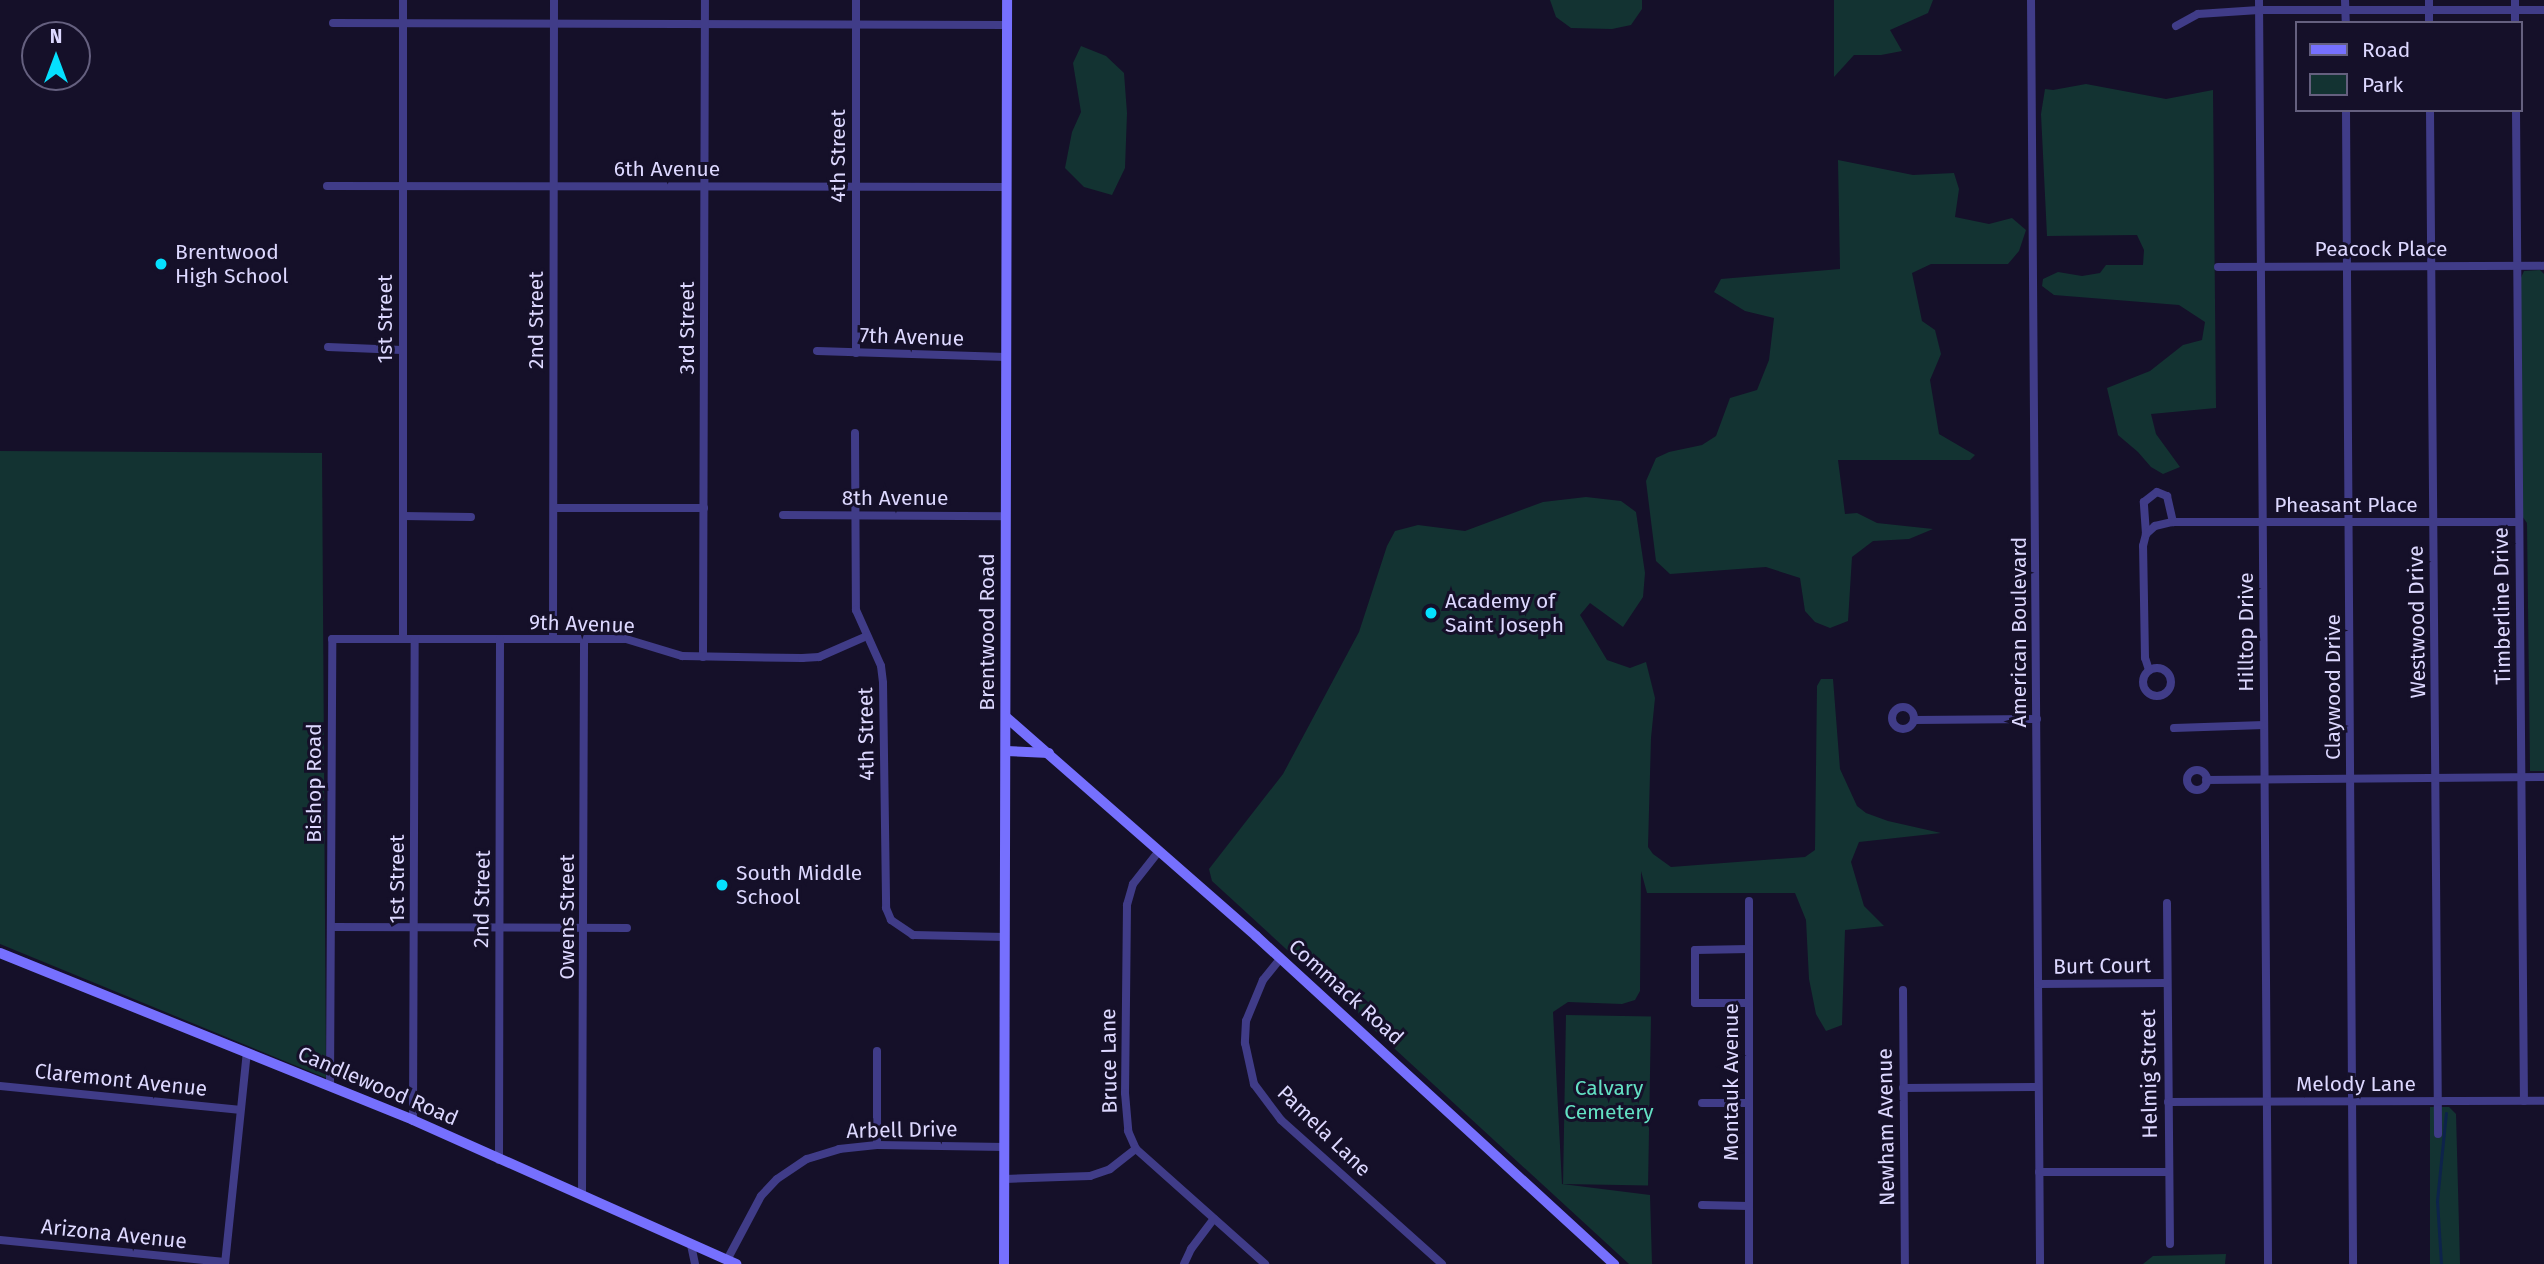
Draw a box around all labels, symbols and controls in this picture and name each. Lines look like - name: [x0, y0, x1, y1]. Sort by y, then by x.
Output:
- north arrow: [21, 21, 91, 91]
- legend: [2296, 21, 2523, 112]
- text: N: [50, 25, 62, 48]
- text: Road: [2362, 37, 2410, 63]
- text: Park: [2362, 72, 2403, 98]
- street label: 4th Street: [825, 109, 851, 203]
- street label: 6th Avenue: [614, 156, 720, 182]
- street label: Peacock Place: [2315, 236, 2447, 262]
- place label: Brentwood High School: [175, 239, 288, 289]
- marker: Brentwood High School: [153, 256, 169, 272]
- street label: 2nd Street: [523, 271, 549, 369]
- street label: 1st Street: [372, 274, 398, 364]
- street label: 3rd Street: [674, 281, 700, 375]
- street label: 7th Avenue: [859, 323, 965, 351]
- street label: 8th Avenue: [842, 485, 948, 511]
- street label: Pheasant Place: [2274, 492, 2418, 518]
- street label: Timberline Drive: [2488, 527, 2516, 685]
- street label: American Boulevard: [2006, 537, 2032, 727]
- street label: Westwood Drive: [2403, 545, 2431, 699]
- street label: Brentwood Road: [974, 553, 1000, 711]
- street label: Hilltop Drive: [2233, 572, 2259, 692]
- place label: Academy of Saint Joseph: [1445, 588, 1564, 638]
- marker: Academy of Saint Joseph: [1423, 605, 1439, 621]
- street label: 9th Avenue: [529, 610, 635, 638]
- street label: Claywood Drive: [2320, 614, 2346, 760]
- street label: 4th Street: [853, 687, 879, 781]
- street label: Bishop Road: [301, 723, 327, 843]
- street label: 1st Street: [384, 834, 410, 924]
- street label: 2nd Street: [469, 850, 495, 948]
- street label: Owens Street: [554, 854, 580, 980]
- place label: South Middle School: [736, 860, 862, 910]
- marker: South Middle School: [714, 877, 730, 893]
- street label: Commack Road: [1283, 934, 1409, 1050]
- street label: Burt Court: [2053, 953, 2151, 979]
- street label: Montauk Avenue: [1718, 1003, 1744, 1161]
- street label: Bruce Lane: [1095, 1008, 1123, 1114]
- street label: Helmig Street: [2135, 1009, 2163, 1139]
- street label: Candlewood Road: [294, 1041, 462, 1131]
- street label: Newham Avenue: [1872, 1048, 1900, 1206]
- street label: Claremont Avenue: [33, 1058, 209, 1102]
- street label: Melody Lane: [2296, 1071, 2416, 1097]
- park label: Calvary Cemetery: [1564, 1075, 1654, 1125]
- street label: Pamela Lane: [1272, 1080, 1376, 1182]
- street label: Arbell Drive: [846, 1116, 958, 1144]
- street label: Arizona Avenue: [40, 1214, 188, 1254]

